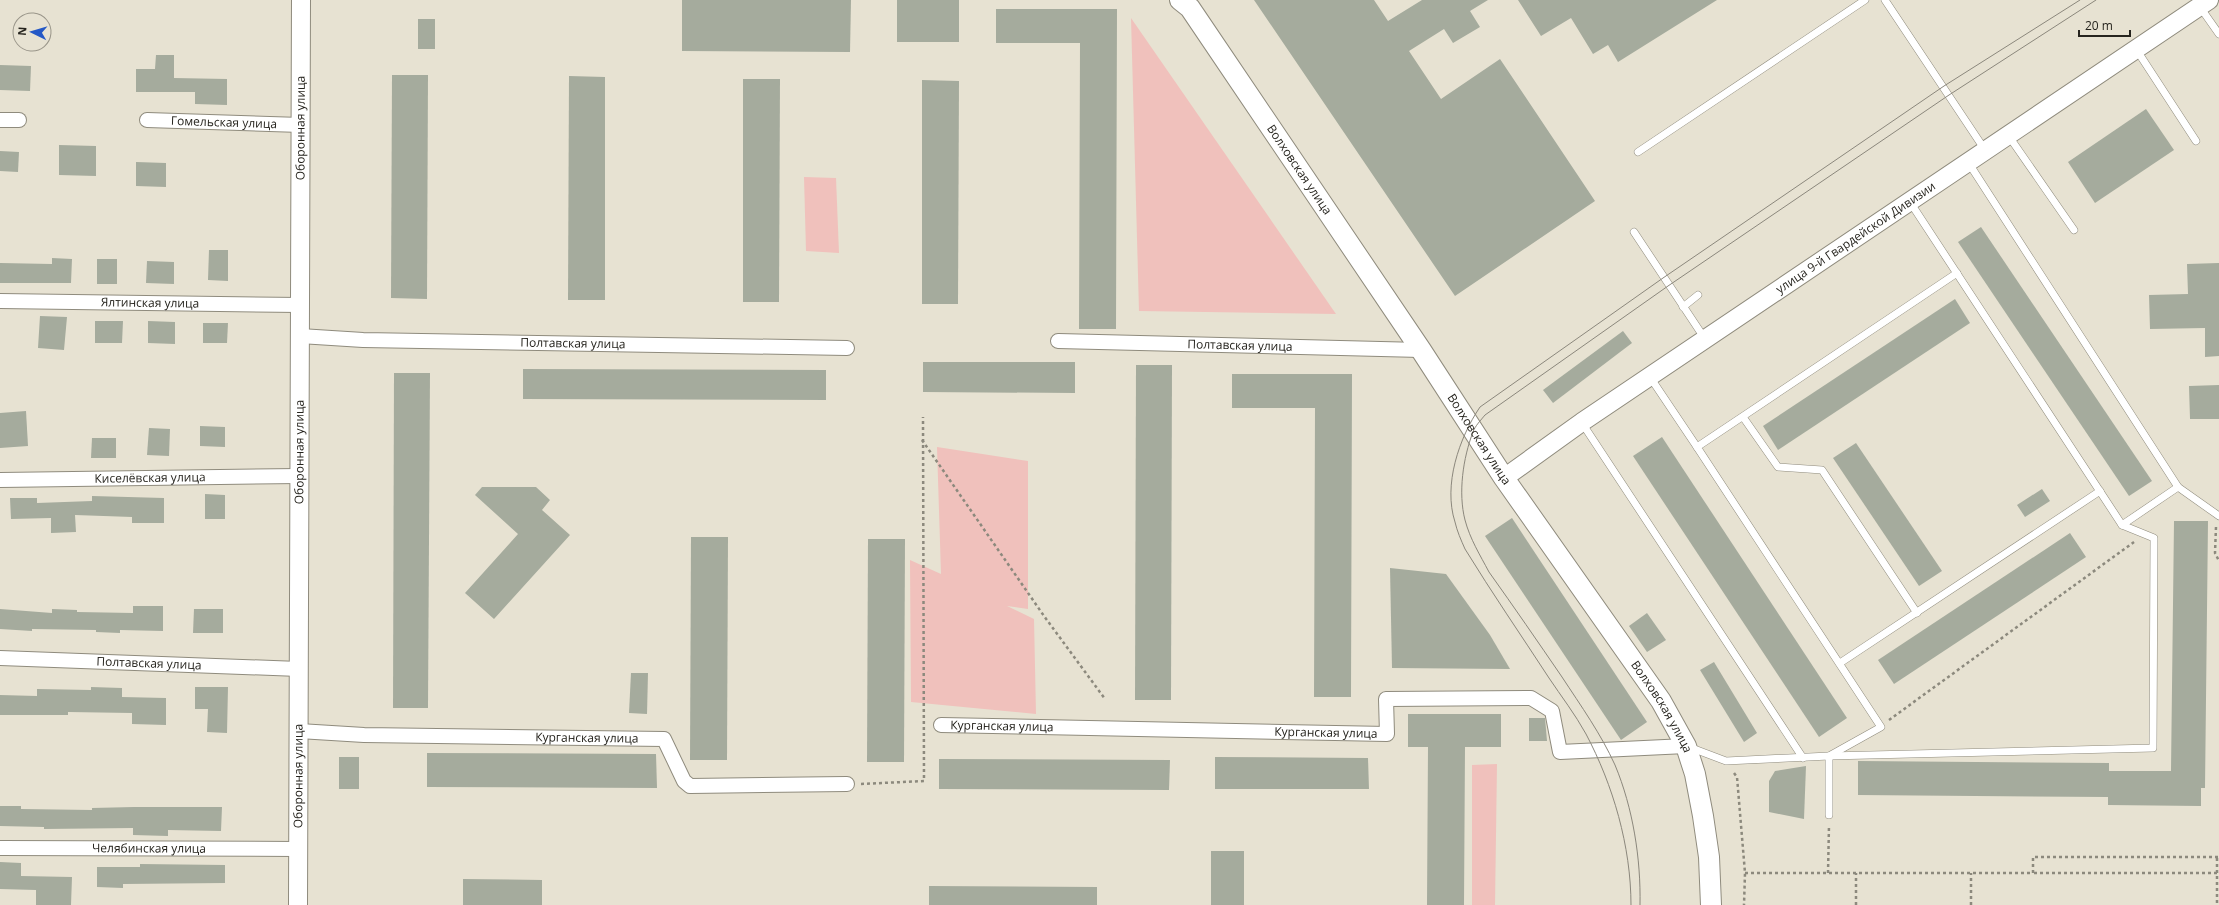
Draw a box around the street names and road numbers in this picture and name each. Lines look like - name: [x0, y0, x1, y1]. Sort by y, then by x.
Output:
- street label: Оборонная улица: [291, 76, 309, 180]
- street label: Гомельская улица: [171, 112, 277, 132]
- street label: Волховская улица: [1263, 121, 1336, 218]
- street label: улица 9-й Гвардейской Дивизии: [1772, 177, 1939, 297]
- street label: Ялтинская улица: [101, 293, 199, 312]
- street label: Полтавская улица: [520, 334, 626, 352]
- street label: Полтавская улица: [1187, 335, 1293, 355]
- street label: Волховская улица: [1444, 390, 1515, 488]
- street label: Оборонная улица: [290, 400, 308, 504]
- street label: Киселёвская улица: [94, 468, 206, 487]
- street label: Полтавская улица: [96, 653, 202, 673]
- street label: Волховская улица: [1627, 657, 1697, 755]
- street label: Курганская улица: [950, 716, 1054, 735]
- street label: Курганская улица: [1274, 723, 1378, 742]
- street label: Оборонная улица: [289, 724, 307, 828]
- street label: Курганская улица: [535, 728, 639, 747]
- street label: Челябинская улица: [92, 839, 206, 857]

